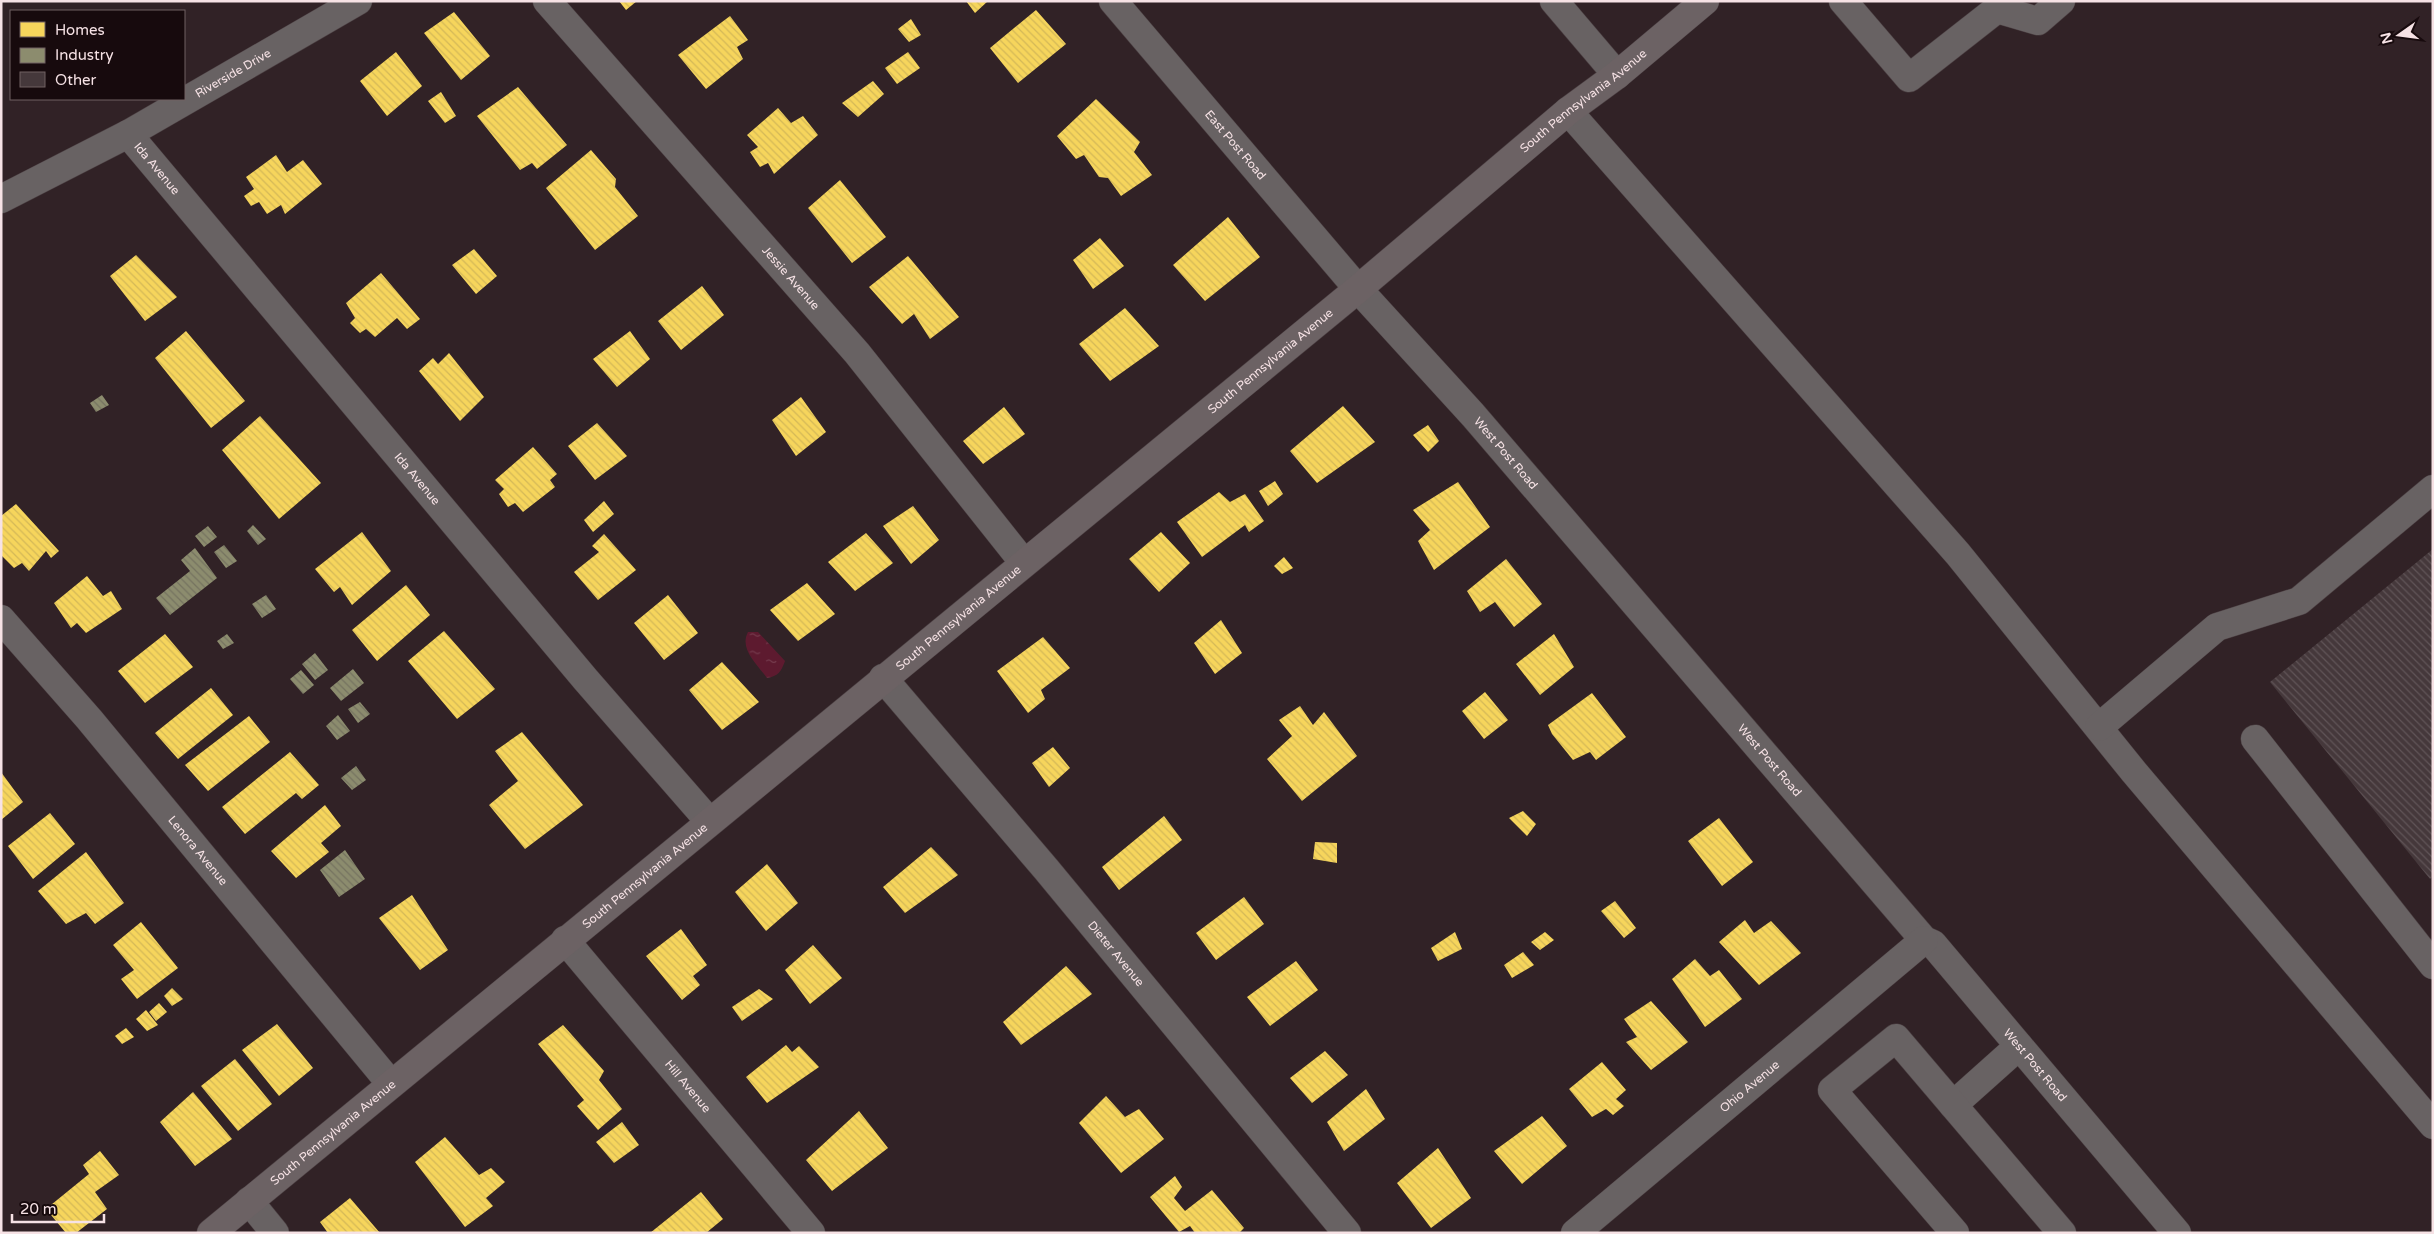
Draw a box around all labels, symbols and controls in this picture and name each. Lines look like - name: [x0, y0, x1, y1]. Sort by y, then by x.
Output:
- legend: [10, 10, 185, 100]
- north arrow: [2374, 10, 2424, 60]
- text: Homes: [55, 21, 105, 39]
- text: N: [2377, 31, 2396, 46]
- text: Industry: [55, 46, 114, 64]
- street label: Riverside Drive: [193, 46, 274, 101]
- street label: South Pennsylvania Avenue: [1517, 46, 1649, 156]
- text: Other: [55, 71, 97, 89]
- street label: East Post Road: [1202, 107, 1269, 182]
- street label: Ida Avenue: [131, 140, 183, 198]
- street label: Jessie Avenue: [759, 243, 823, 313]
- street label: South Pennsylvania Avenue: [1205, 305, 1336, 417]
- street label: West Post Road: [1471, 414, 1541, 492]
- street label: Ida Avenue: [391, 450, 443, 508]
- street label: South Pennsylvania Avenue: [893, 562, 1024, 673]
- street label: West Post Road: [1735, 721, 1805, 799]
- street label: Lenora Avenue: [165, 813, 231, 888]
- street label: South Pennsylvania Avenue: [580, 820, 710, 931]
- street label: Dieter Avenue: [1085, 918, 1147, 989]
- street label: West Post Road: [2001, 1026, 2070, 1104]
- street label: Hill Avenue: [662, 1057, 714, 1115]
- street label: Ohio Avenue: [1717, 1057, 1782, 1115]
- street label: South Pennsylvania Avenue: [268, 1077, 399, 1188]
- scale bar: [12, 1192, 105, 1224]
- text: 20 m: [20, 1200, 57, 1218]

